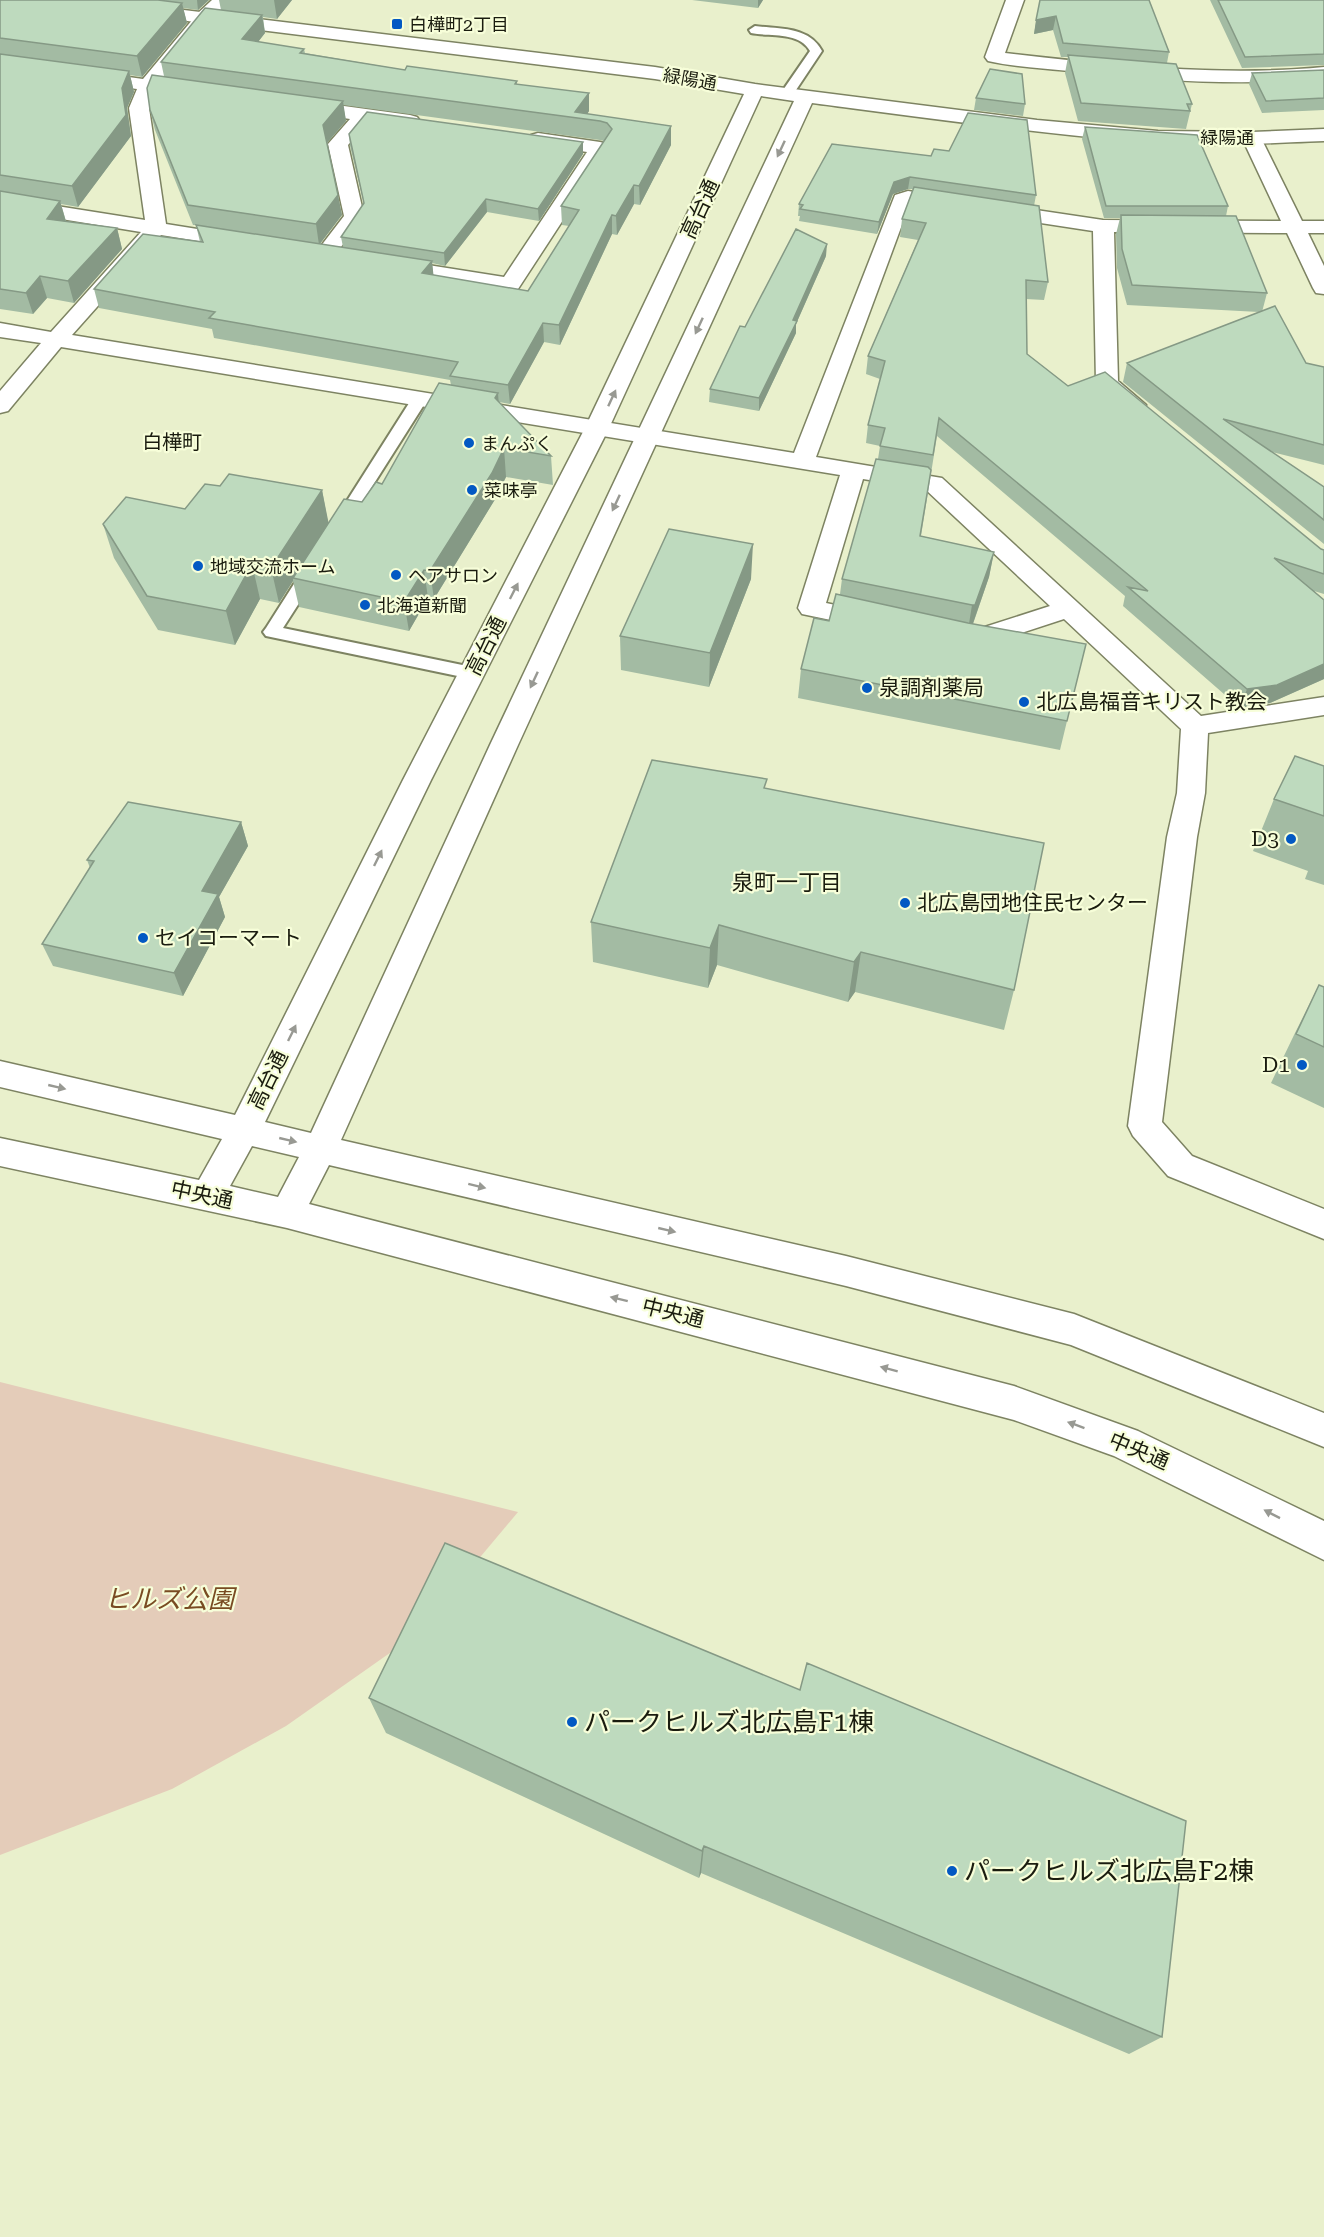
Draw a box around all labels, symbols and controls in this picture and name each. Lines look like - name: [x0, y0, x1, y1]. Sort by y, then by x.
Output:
- place label: 白樺町2丁目: [409, 14, 509, 35]
- marker: 白樺町2丁目: [390, 17, 404, 31]
- street label: 緑陽通: [662, 64, 718, 94]
- street label: 緑陽通: [1200, 127, 1254, 148]
- one-way arrow: [777, 141, 786, 158]
- street label: 高台通: [676, 175, 724, 243]
- one-way arrow: [694, 317, 703, 334]
- one-way arrow: [607, 390, 616, 407]
- district label: 白樺町: [142, 430, 202, 454]
- place label: まんぷく: [481, 433, 553, 454]
- marker: まんぷく: [462, 436, 476, 450]
- place label: 菜味亭: [484, 480, 538, 501]
- marker: 菜味亭: [465, 483, 479, 497]
- one-way arrow: [612, 494, 621, 511]
- place label: 地域交流ホーム: [210, 556, 335, 577]
- marker: 地域交流ホーム: [191, 559, 205, 573]
- place label: ヘアサロン: [408, 565, 498, 586]
- marker: ヘアサロン: [389, 568, 403, 582]
- one-way arrow: [509, 582, 519, 599]
- place label: 北海道新聞: [377, 595, 467, 616]
- marker: 北海道新聞: [358, 598, 372, 612]
- street label: 高台通: [461, 612, 511, 680]
- one-way arrow: [530, 671, 539, 688]
- place label: 泉調剤薬局: [879, 676, 984, 700]
- marker: 泉調剤薬局: [860, 681, 874, 695]
- place label: 北広島福音キリスト教会: [1036, 690, 1267, 714]
- marker: 北広島福音キリスト教会: [1017, 695, 1031, 709]
- place label: D3: [1251, 827, 1279, 851]
- marker: D3: [1284, 832, 1298, 846]
- one-way arrow: [374, 850, 383, 867]
- district label: 泉町一丁目: [732, 870, 842, 895]
- place label: 北広島団地住民センター: [917, 891, 1148, 915]
- marker: 北広島団地住民センター: [898, 896, 912, 910]
- place label: セイコーマート: [155, 926, 302, 950]
- marker: セイコーマート: [136, 931, 150, 945]
- one-way arrow: [286, 1024, 296, 1042]
- street label: 高台通: [243, 1046, 293, 1114]
- place label: D1: [1262, 1053, 1290, 1077]
- marker: D1: [1295, 1058, 1309, 1072]
- one-way arrow: [48, 1083, 67, 1092]
- one-way arrow: [279, 1136, 297, 1146]
- street label: 中央通: [169, 1177, 235, 1213]
- one-way arrow: [468, 1182, 487, 1192]
- one-way arrow: [658, 1226, 677, 1236]
- one-way arrow: [610, 1293, 628, 1303]
- street label: 中央通: [640, 1294, 706, 1332]
- one-way arrow: [880, 1364, 898, 1374]
- one-way arrow: [1067, 1420, 1085, 1430]
- street label: 中央通: [1105, 1428, 1173, 1474]
- one-way arrow: [1263, 1510, 1281, 1520]
- park label: ヒルズ公園: [104, 1584, 238, 1614]
- place label: パークヒルズ北広島F1棟: [584, 1707, 874, 1737]
- marker: パークヒルズ北広島F1棟: [565, 1715, 579, 1729]
- place label: パークヒルズ北広島F2棟: [964, 1856, 1254, 1886]
- marker: パークヒルズ北広島F2棟: [945, 1864, 959, 1878]

